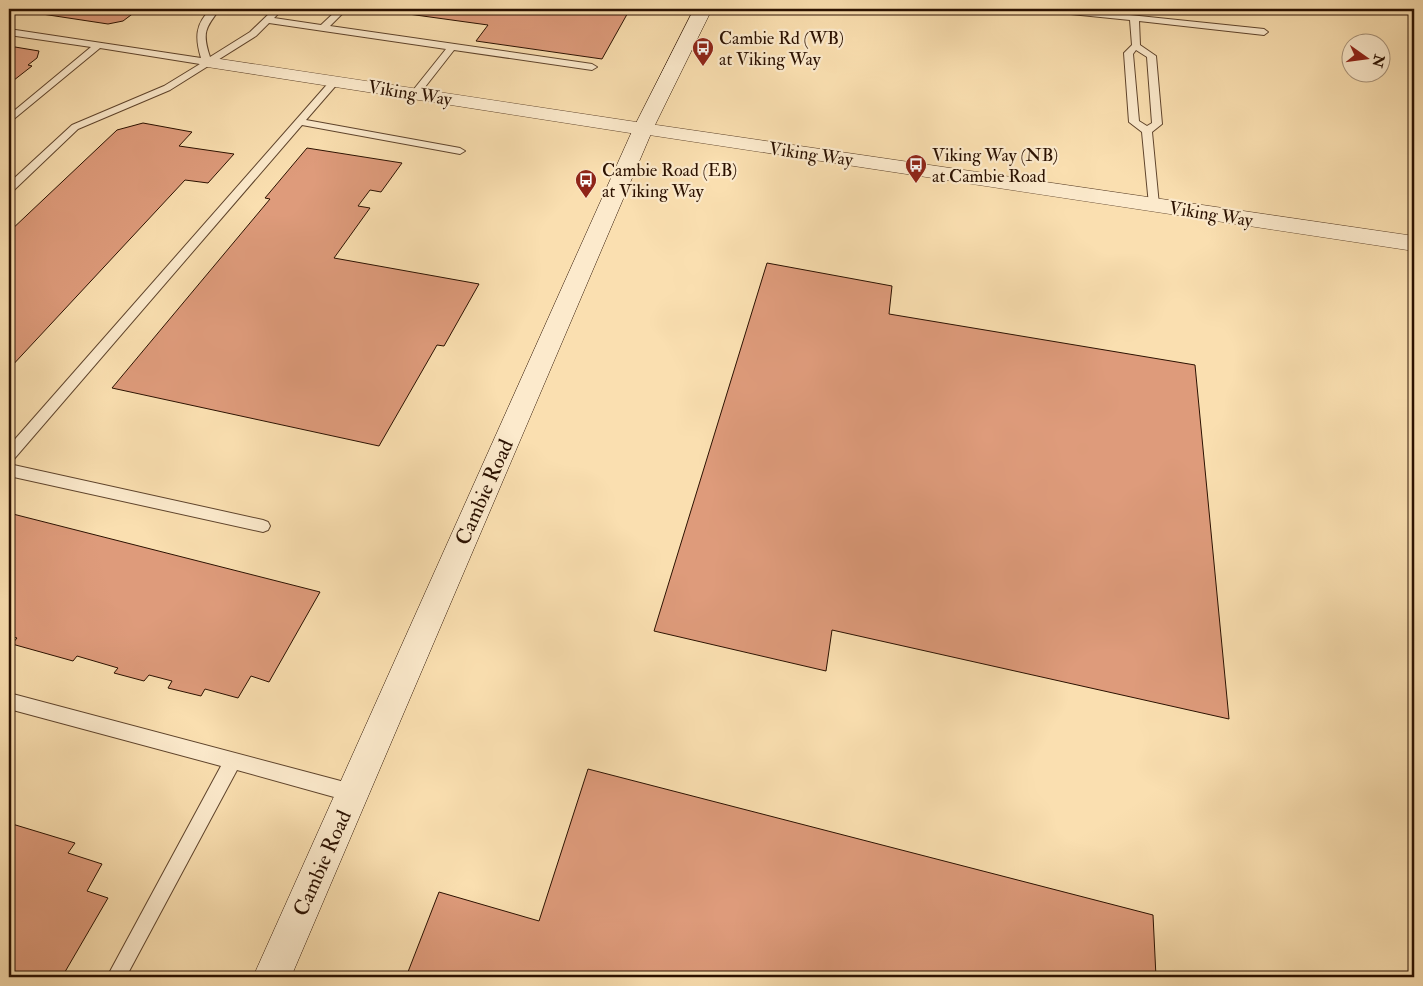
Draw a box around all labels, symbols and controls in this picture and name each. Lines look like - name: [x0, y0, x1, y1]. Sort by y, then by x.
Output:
- place label: Cambie Rd (WB) at Viking Way: [719, 27, 844, 71]
- north arrow: [1340, 32, 1390, 82]
- bus stop icon: Cambie Rd (WB) at Viking Way: [691, 36, 715, 67]
- text: N: [1368, 52, 1388, 70]
- street label: Viking Way: [366, 76, 455, 112]
- street label: Viking Way: [767, 137, 856, 172]
- place label: Viking Way (NB) at Cambie Road: [932, 144, 1058, 188]
- bus stop icon: Viking Way (NB) at Cambie Road: [904, 153, 928, 184]
- place label: Cambie Road (EB) at Viking Way: [602, 159, 737, 203]
- bus stop icon: Cambie Road (EB) at Viking Way: [574, 168, 598, 199]
- street label: Viking Way: [1167, 197, 1256, 233]
- street label: Cambie Road: [449, 435, 520, 549]
- street label: Cambie Road: [287, 806, 358, 920]

